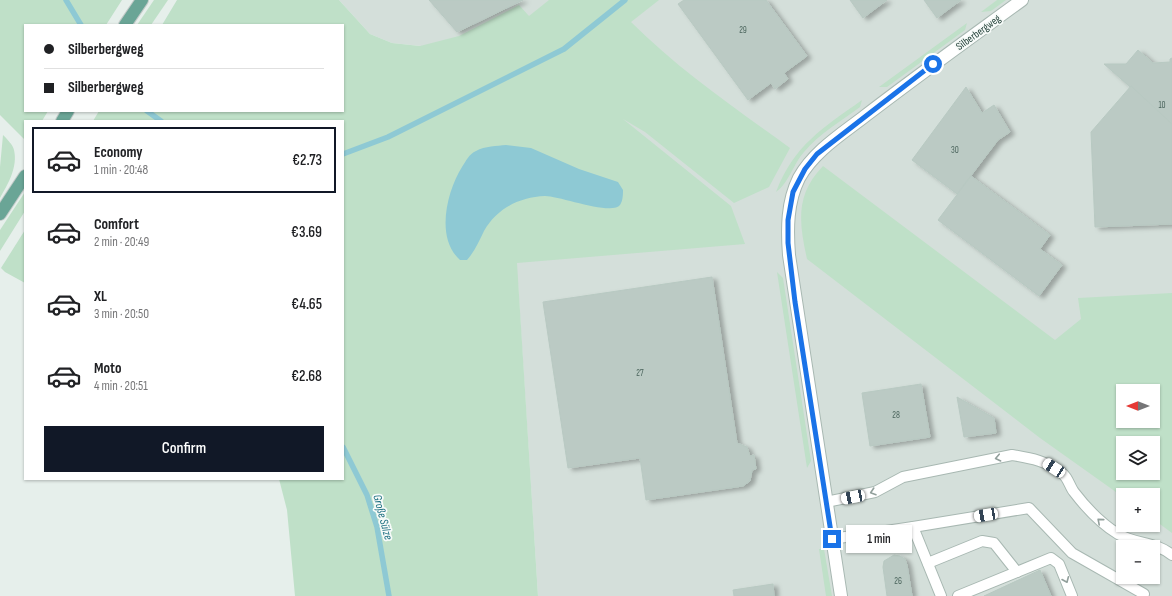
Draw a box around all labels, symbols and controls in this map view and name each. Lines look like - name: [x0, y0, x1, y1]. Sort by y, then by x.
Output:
- street label: Silberbergweg: [953, 11, 1004, 53]
- house number: 29: [739, 25, 747, 36]
- text: Silberbergweg: [68, 40, 144, 59]
- route start: [924, 55, 942, 73]
- text: Silberbergweg: [68, 78, 144, 97]
- house number: 10: [1158, 100, 1166, 111]
- icon: car: [46, 142, 82, 178]
- text: Economy: [94, 143, 143, 162]
- house number: 30: [951, 145, 959, 156]
- text: €2.73: [292, 151, 322, 170]
- text: 1 min · 20:48: [94, 162, 148, 178]
- icon: car: [46, 214, 82, 250]
- text: Comfort: [94, 215, 139, 234]
- text: €3.69: [291, 223, 322, 242]
- text: 2 min · 20:49: [94, 234, 149, 250]
- icon: car: [46, 286, 82, 322]
- text: XL: [94, 287, 107, 306]
- text: €4.65: [291, 295, 322, 314]
- text: 3 min · 20:50: [94, 306, 149, 322]
- icon: car: [46, 358, 82, 394]
- text: Moto: [94, 359, 121, 378]
- text: €2.68: [291, 367, 322, 386]
- house number: 27: [636, 368, 644, 379]
- text: 4 min · 20:51: [94, 378, 148, 394]
- north arrow: [1116, 384, 1160, 428]
- map controls: [1116, 384, 1160, 584]
- house number: 28: [892, 410, 900, 421]
- button: Confirm: [44, 426, 324, 472]
- button: layers: [1116, 436, 1160, 480]
- one-way arrow: [995, 454, 1001, 462]
- car: [1041, 456, 1067, 480]
- one-way arrow: [870, 487, 877, 496]
- button: +: [1116, 488, 1160, 532]
- car: [840, 489, 866, 505]
- water label: Große Sülze: [369, 493, 396, 542]
- car: [973, 507, 999, 523]
- one-way arrow: [1097, 518, 1105, 526]
- callout: 1 min: [846, 525, 912, 553]
- route end: [823, 530, 841, 548]
- text: 1 min: [867, 531, 891, 547]
- button: −: [1116, 540, 1160, 584]
- house number: 26: [894, 576, 902, 587]
- one-way arrow: [1061, 577, 1069, 584]

